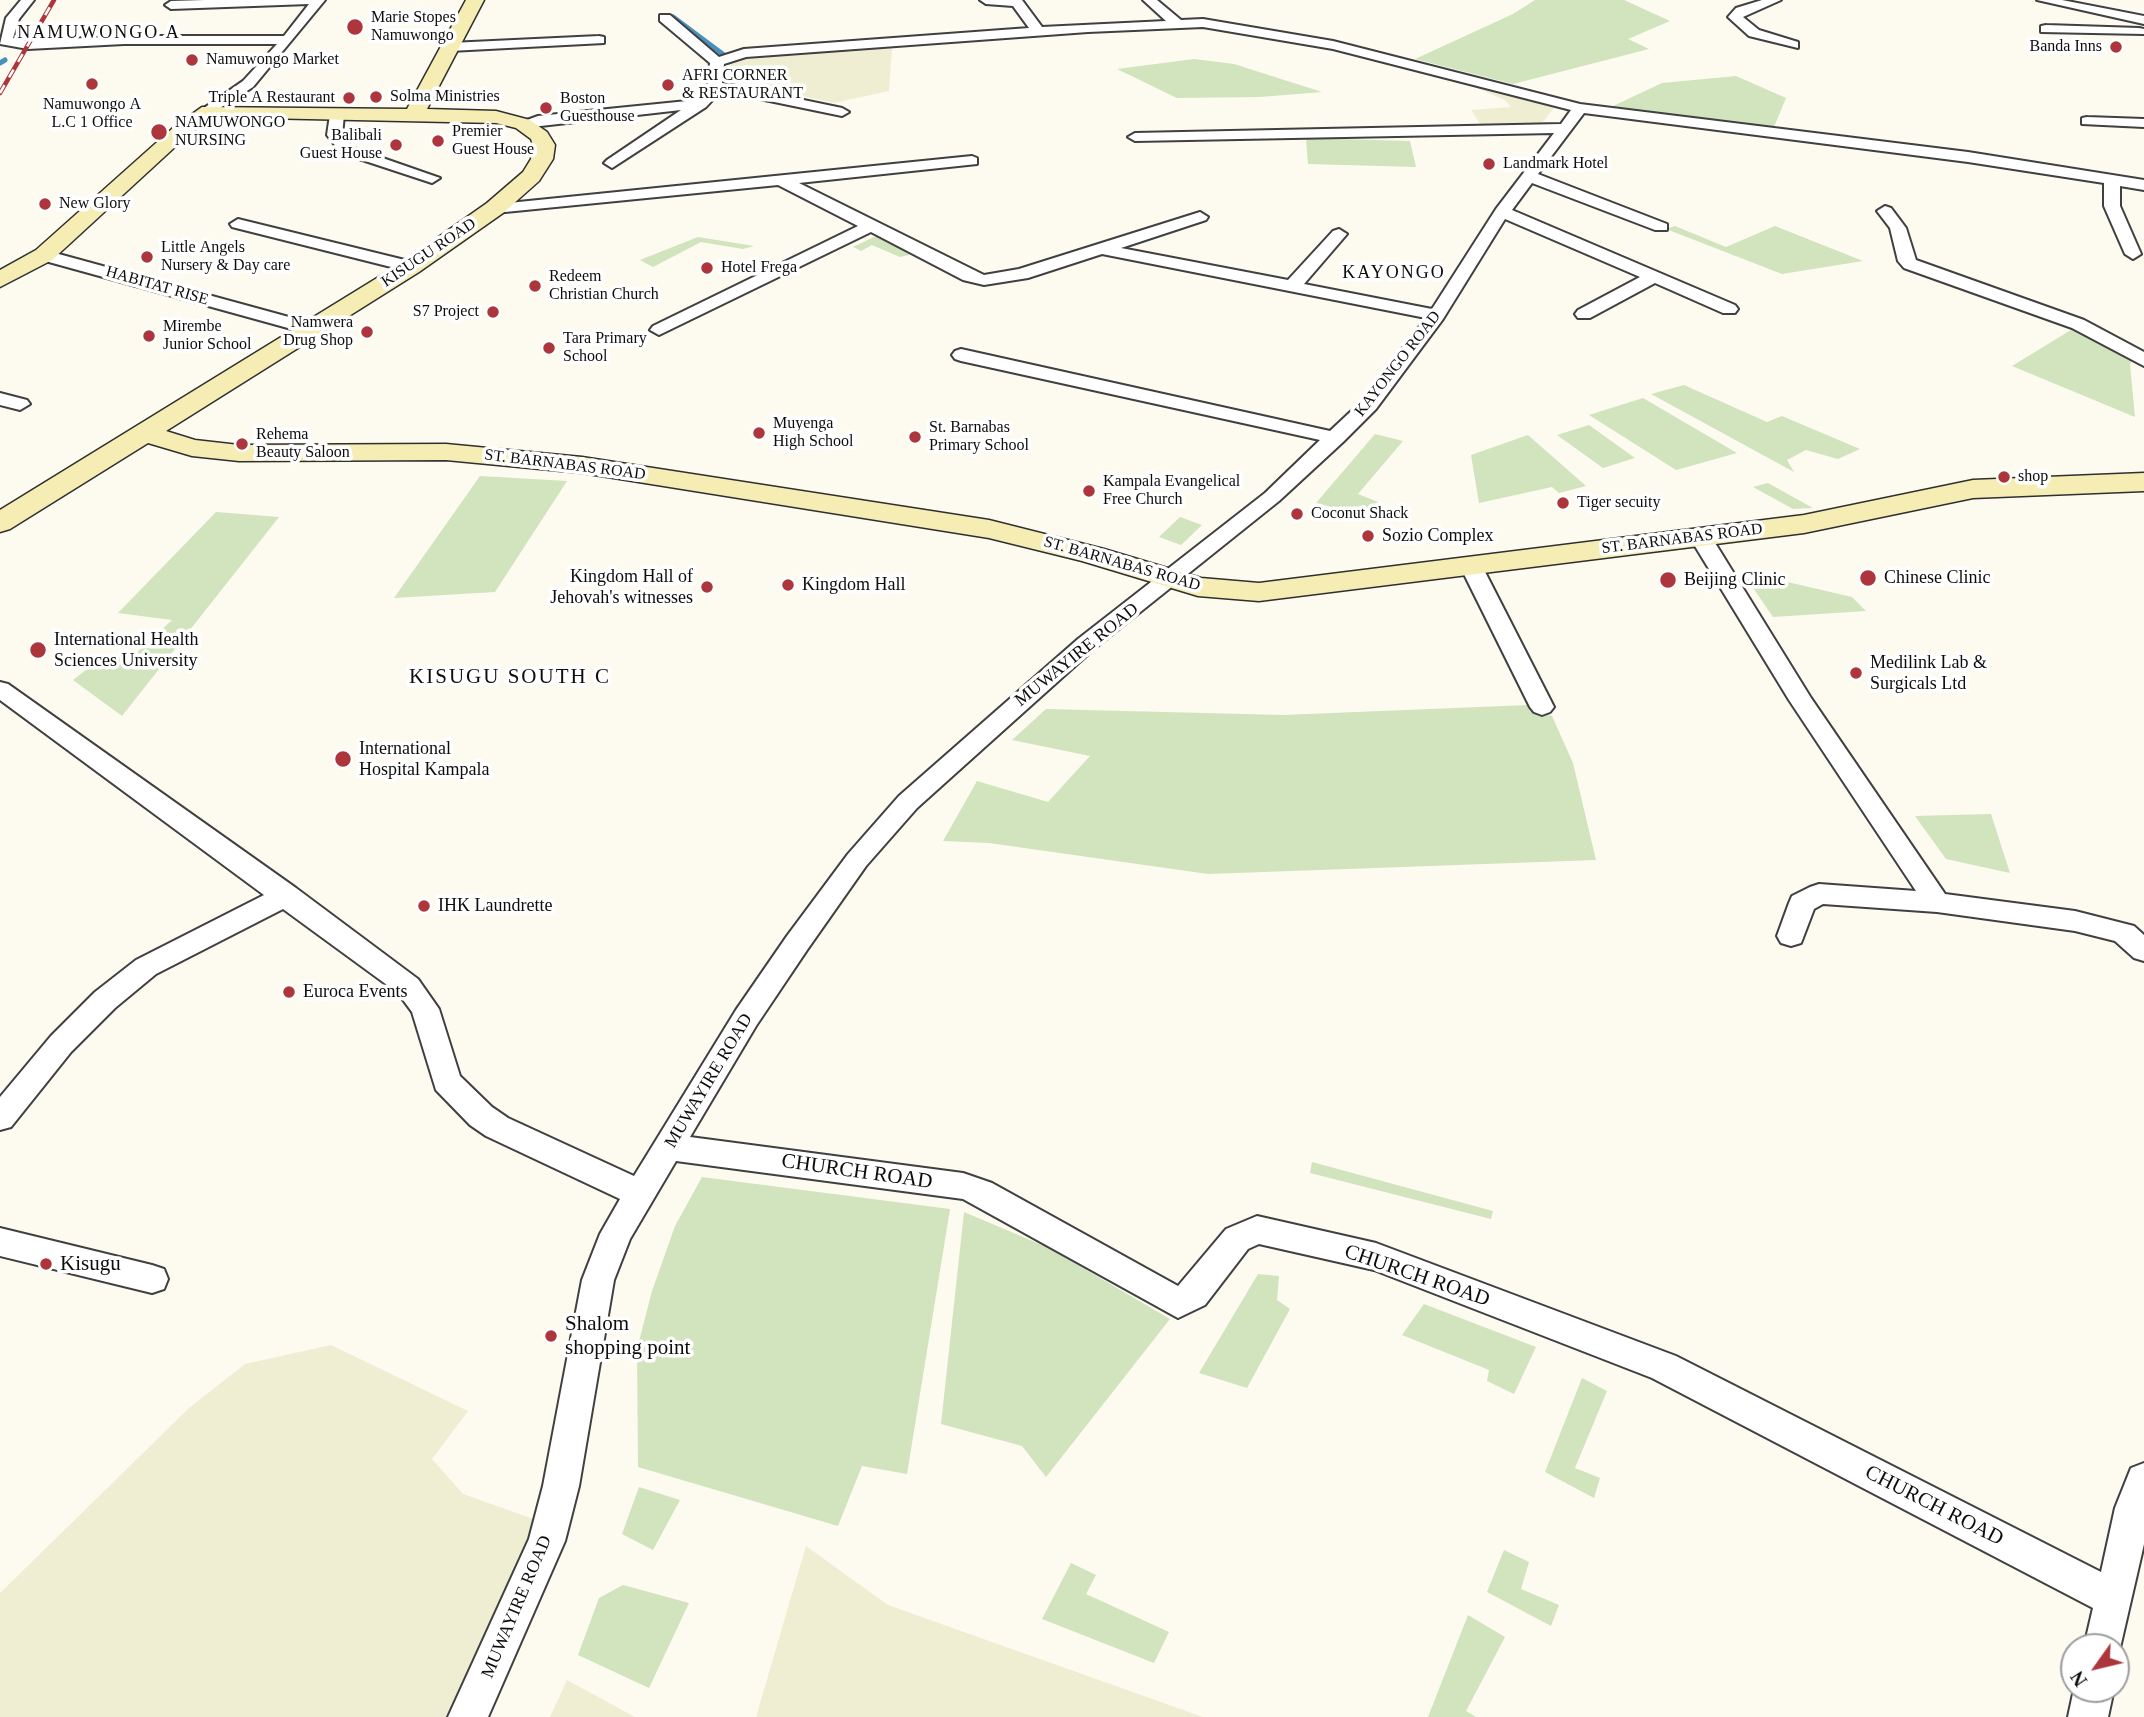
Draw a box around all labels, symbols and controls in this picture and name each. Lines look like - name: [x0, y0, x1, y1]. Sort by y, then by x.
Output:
- place label: Marie Stopes Namuwongo: [371, 8, 456, 46]
- marker: Marie Stopes Namuwongo: [345, 17, 365, 37]
- district label: NAMUWONGO A: [19, 22, 179, 44]
- place label: Banda Inns: [2030, 37, 2102, 57]
- marker: Banda Inns: [2108, 39, 2124, 55]
- place label: Namuwongo Market: [206, 50, 339, 70]
- marker: Namuwongo Market: [184, 52, 200, 68]
- place label: AFRI CORNER & RESTAURANT: [682, 66, 803, 104]
- marker: Namuwongo A L.C 1 Office: [84, 76, 100, 92]
- marker: AFRI CORNER & RESTAURANT: [660, 77, 676, 93]
- place label: Solma Ministries: [390, 87, 500, 107]
- place label: Triple A Restaurant: [208, 88, 335, 108]
- marker: Solma Ministries: [368, 89, 384, 105]
- place label: Boston Guesthouse: [560, 89, 635, 127]
- marker: Triple A Restaurant: [341, 90, 357, 106]
- place label: Namuwongo A L.C 1 Office: [43, 95, 141, 133]
- marker: Boston Guesthouse: [538, 100, 554, 116]
- place label: NAMUWONGO NURSING: [175, 113, 285, 151]
- marker: NAMUWONGO NURSING: [149, 122, 169, 142]
- place label: Premier Guest House: [452, 122, 534, 160]
- place label: Balibali Guest House: [300, 126, 382, 164]
- marker: Premier Guest House: [430, 133, 446, 149]
- marker: Balibali Guest House: [388, 137, 404, 153]
- place label: Landmark Hotel: [1503, 154, 1608, 174]
- marker: Landmark Hotel: [1481, 156, 1497, 172]
- place label: New Glory: [59, 194, 131, 214]
- marker: New Glory: [37, 196, 53, 212]
- street label: KISUGU ROAD: [378, 214, 480, 292]
- place label: Little Angels Nursery & Day care: [161, 238, 290, 276]
- marker: Little Angels Nursery & Day care: [139, 249, 155, 265]
- place label: Hotel Frega: [721, 258, 797, 278]
- marker: Hotel Frega: [699, 260, 715, 276]
- street label: HABITAT RISE: [103, 262, 211, 310]
- district label: KAYONGO: [1343, 262, 1445, 284]
- place label: Redeem Christian Church: [549, 267, 659, 305]
- marker: Redeem Christian Church: [527, 278, 543, 294]
- place label: S7 Project: [413, 302, 479, 322]
- marker: S7 Project: [485, 304, 501, 320]
- street label: KAYONGO ROAD: [1351, 307, 1445, 421]
- place label: Namwera Drug Shop: [283, 313, 353, 351]
- place label: Mirembe Junior School: [163, 317, 251, 355]
- marker: Namwera Drug Shop: [359, 324, 375, 340]
- marker: Mirembe Junior School: [141, 328, 157, 344]
- place label: Tara Primary School: [563, 329, 647, 367]
- marker: Tara Primary School: [541, 340, 557, 356]
- place label: Muyenga High School: [773, 414, 853, 452]
- place label: St. Barnabas Primary School: [929, 418, 1029, 456]
- place label: Rehema Beauty Saloon: [256, 425, 350, 463]
- marker: Muyenga High School: [751, 425, 767, 441]
- marker: St. Barnabas Primary School: [907, 429, 923, 445]
- marker: Rehema Beauty Saloon: [234, 436, 250, 452]
- street label: ST. BARNABAS ROAD: [483, 446, 647, 484]
- place label: shop: [2018, 467, 2048, 487]
- marker: shop: [1996, 469, 2012, 485]
- place label: Kampala Evangelical Free Church: [1103, 472, 1240, 510]
- marker: Kampala Evangelical Free Church: [1081, 483, 1097, 499]
- place label: Tiger secuity: [1577, 493, 1660, 513]
- marker: Tiger secuity: [1555, 495, 1571, 511]
- place label: Coconut Shack: [1311, 504, 1408, 524]
- marker: Coconut Shack: [1289, 506, 1305, 522]
- street label: ST. BARNABAS ROAD: [1600, 520, 1764, 558]
- place label: Sozio Complex: [1382, 525, 1493, 547]
- marker: Sozio Complex: [1360, 528, 1376, 544]
- street label: ST. BARNABAS ROAD: [1042, 532, 1202, 596]
- place label: Kingdom Hall of Jehovah's witnesses: [550, 566, 693, 608]
- place label: Chinese Clinic: [1884, 567, 1990, 589]
- marker: Chinese Clinic: [1858, 568, 1878, 588]
- place label: Beijing Clinic: [1684, 569, 1785, 591]
- marker: Beijing Clinic: [1658, 570, 1678, 590]
- place label: Kingdom Hall: [802, 574, 905, 596]
- marker: Kingdom Hall: [780, 577, 796, 593]
- marker: Kingdom Hall of Jehovah's witnesses: [699, 579, 715, 595]
- street label: MUWAYIRE ROAD: [1011, 599, 1143, 711]
- place label: International Health Sciences University: [54, 629, 198, 672]
- marker: International Health Sciences University: [28, 640, 48, 660]
- place label: Medilink Lab & Surgicals Ltd: [1870, 652, 1987, 694]
- district label: KISUGU SOUTH C: [411, 664, 609, 690]
- marker: Medilink Lab & Surgicals Ltd: [1848, 665, 1864, 681]
- place label: International Hospital Kampala: [359, 738, 489, 780]
- marker: International Hospital Kampala: [333, 749, 353, 769]
- place label: IHK Laundrette: [438, 895, 552, 917]
- marker: IHK Laundrette: [416, 898, 432, 914]
- place label: Euroca Events: [303, 981, 407, 1003]
- marker: Euroca Events: [281, 984, 297, 1000]
- street label: MUWAYIRE ROAD: [660, 1010, 758, 1152]
- street label: CHURCH ROAD: [780, 1149, 934, 1195]
- street label: CHURCH ROAD: [1341, 1239, 1493, 1313]
- place label: Kisugu: [60, 1251, 121, 1277]
- marker: Kisugu: [38, 1256, 54, 1272]
- place label: Shalom shopping point: [565, 1311, 690, 1361]
- marker: Shalom shopping point: [543, 1328, 559, 1344]
- street label: CHURCH ROAD: [1860, 1460, 2008, 1552]
- street label: MUWAYIRE ROAD: [477, 1532, 557, 1682]
- north arrow: [2060, 1633, 2130, 1703]
- text: N: [2066, 1667, 2091, 1690]

